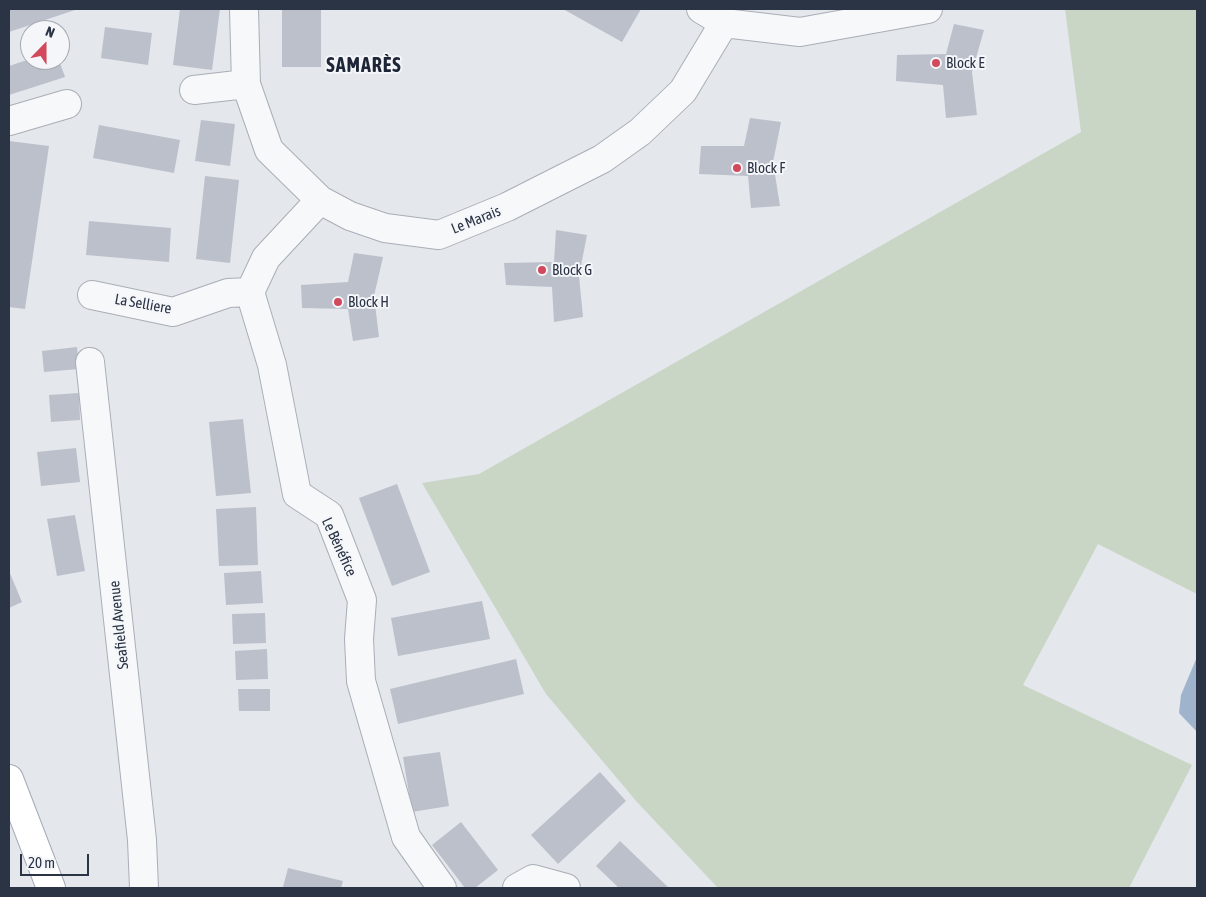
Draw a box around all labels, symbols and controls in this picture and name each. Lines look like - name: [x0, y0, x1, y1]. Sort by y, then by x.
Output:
- north arrow: [20, 20, 70, 70]
- text: N: [43, 23, 57, 41]
- district label: SAMARÈS: [325, 54, 403, 78]
- place label: Block E: [946, 54, 985, 72]
- marker: Block E: [930, 57, 942, 69]
- place label: Block F: [747, 159, 785, 177]
- marker: Block F: [731, 162, 743, 174]
- street label: Le Marais: [449, 202, 503, 238]
- place label: Block G: [552, 261, 592, 279]
- marker: Block G: [536, 264, 548, 276]
- street label: La Selliere: [113, 290, 173, 318]
- place label: Block H: [348, 293, 389, 311]
- marker: Block H: [332, 296, 344, 308]
- street label: Le Bénéfice: [318, 515, 360, 579]
- street label: Seafield Avenue: [105, 580, 133, 670]
- scale bar: [22, 844, 91, 876]
- text: 20 m: [28, 854, 55, 871]

